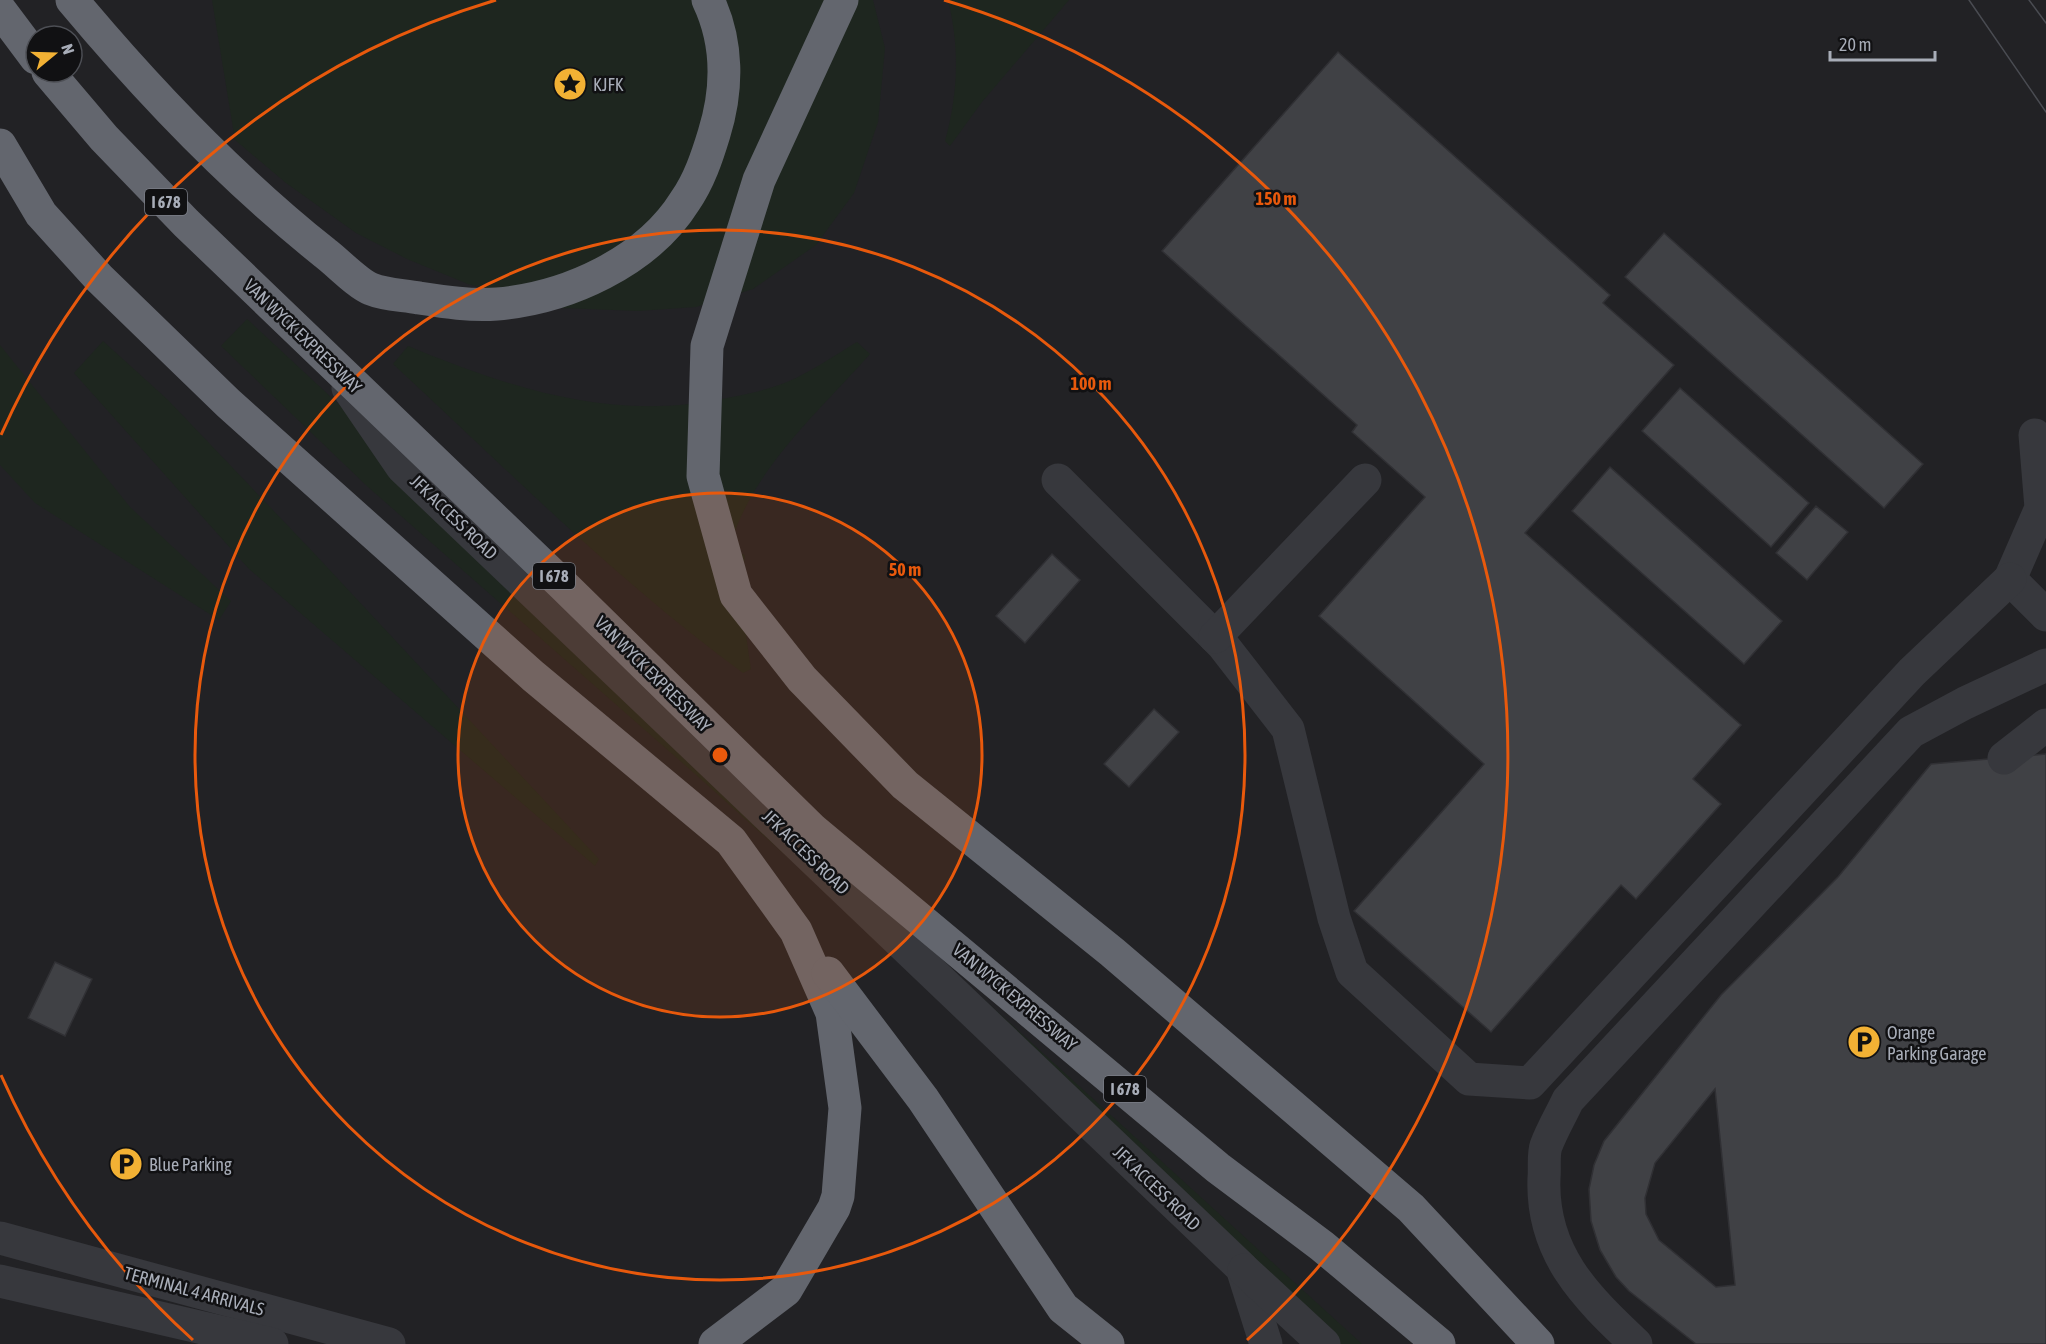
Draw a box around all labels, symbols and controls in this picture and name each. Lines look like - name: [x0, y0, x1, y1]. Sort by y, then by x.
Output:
- north arrow: [24, 24, 84, 84]
- scale bar: [1830, 24, 1935, 62]
- text: 20 m: [1839, 34, 1871, 55]
- text: N: [58, 42, 78, 57]
- place icon: KJFK: [552, 66, 588, 102]
- place label: KJFK: [593, 74, 624, 95]
- text: 150 m: [1256, 188, 1296, 209]
- road number: I 678: [145, 189, 187, 215]
- street label: VAN WYCK EXPRESSWAY: [240, 275, 366, 397]
- text: 100 m: [1071, 373, 1111, 394]
- street label: JFK ACCESS ROAD: [406, 470, 502, 564]
- text: 50 m: [889, 559, 921, 580]
- road number: I 678: [533, 563, 575, 589]
- street label: VAN WYCK EXPRESSWAY: [591, 612, 715, 736]
- centre of rings: [710, 745, 730, 765]
- street label: JFK ACCESS ROAD: [758, 805, 854, 899]
- street label: VAN WYCK EXPRESSWAY: [949, 939, 1081, 1055]
- place label: Orange Parking Garage: [1887, 1022, 1986, 1064]
- parking icon: Orange Parking Garage: [1846, 1024, 1882, 1060]
- road number: I 678: [1104, 1076, 1146, 1102]
- street label: JFK ACCESS ROAD: [1109, 1141, 1205, 1235]
- parking icon: Blue Parking: [108, 1146, 144, 1182]
- place label: Blue Parking: [149, 1154, 232, 1175]
- street label: TERMINAL 4 ARRIVALS: [122, 1262, 267, 1320]

